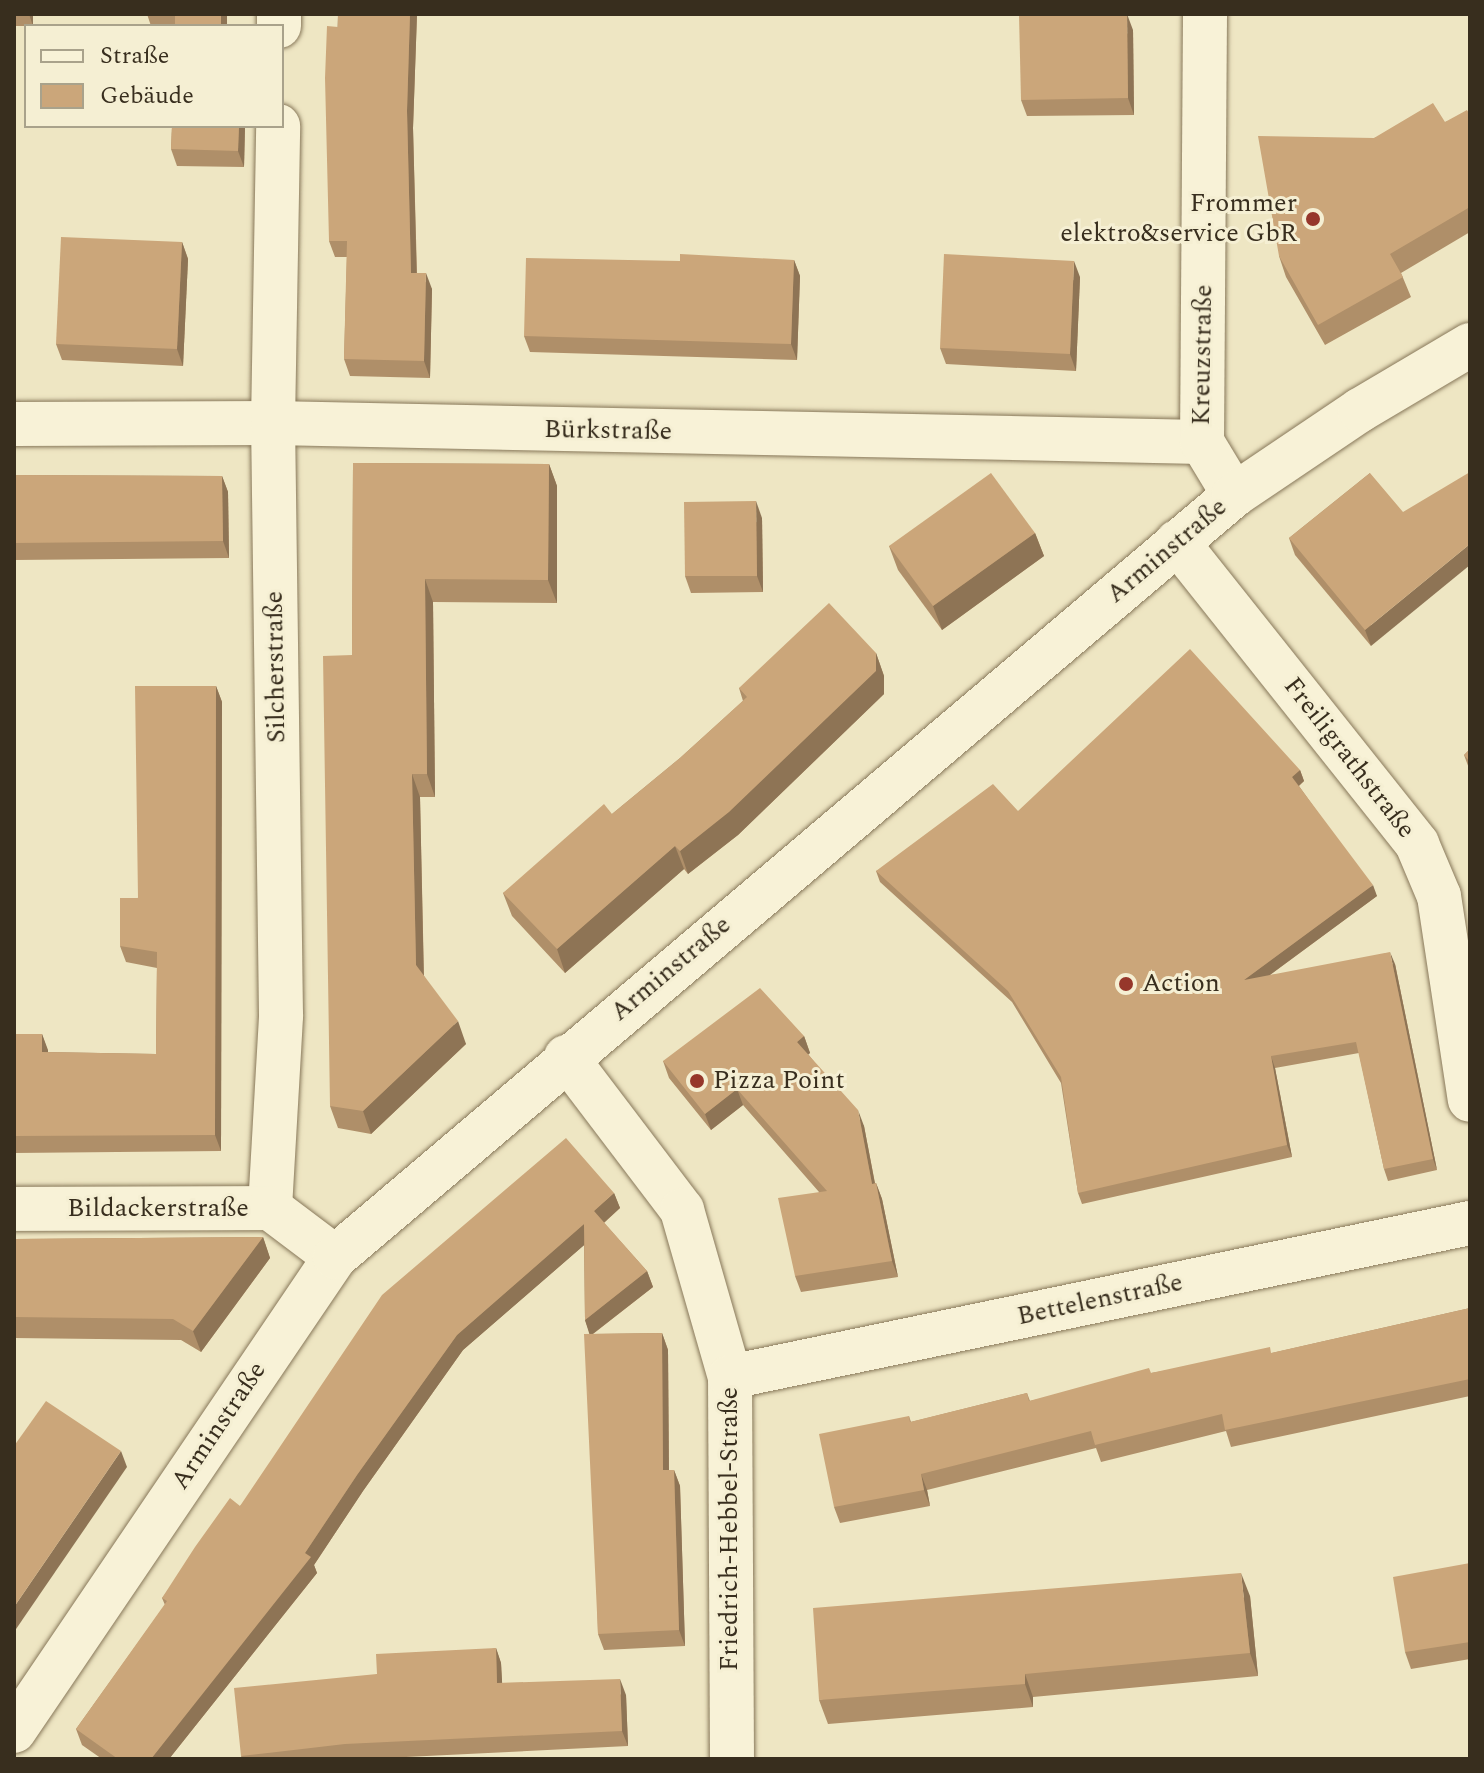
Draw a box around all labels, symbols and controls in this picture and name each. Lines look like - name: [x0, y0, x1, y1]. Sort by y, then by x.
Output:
- legend: [24, 24, 284, 128]
- text: Straße: [100, 38, 169, 74]
- text: Gebäude: [100, 78, 194, 114]
- place label: Frommer elektro&service GbR: [1060, 188, 1297, 250]
- marker: Frommer elektro&service GbR: [1304, 210, 1322, 228]
- street label: Kreuzstraße: [1186, 284, 1220, 426]
- street label: Bürkstraße: [544, 414, 672, 448]
- street label: Arminstraße: [1101, 492, 1233, 610]
- street label: Silcherstraße: [259, 591, 293, 743]
- street label: Freiligrathstraße: [1277, 671, 1421, 845]
- street label: Arminstraße: [605, 910, 737, 1028]
- place label: Action: [1142, 968, 1220, 1000]
- marker: Action: [1117, 975, 1135, 993]
- place label: Pizza Point: [713, 1065, 845, 1097]
- marker: Pizza Point: [688, 1072, 706, 1090]
- street label: Bildackerstraße: [67, 1193, 249, 1225]
- street label: Bettelenstraße: [1014, 1267, 1186, 1333]
- street label: Arminstraße: [165, 1356, 273, 1496]
- street label: Friedrich-Hebbel-Straße: [714, 1387, 746, 1671]

